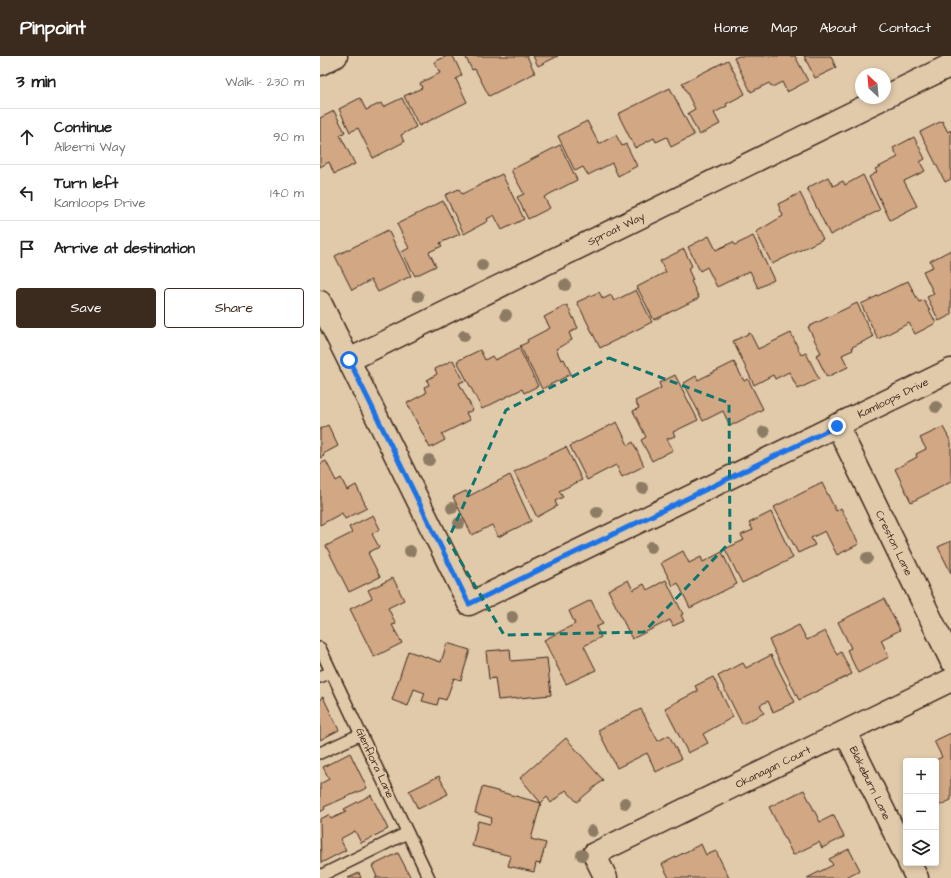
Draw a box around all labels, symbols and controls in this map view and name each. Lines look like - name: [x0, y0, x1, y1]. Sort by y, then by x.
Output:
- text: Pinpoint: [20, 15, 86, 42]
- text: Home: [714, 18, 749, 38]
- text: Map: [771, 18, 797, 38]
- text: About: [819, 18, 857, 38]
- text: Contact: [879, 18, 931, 38]
- north arrow: [855, 68, 891, 104]
- text: 3 min: [16, 70, 56, 94]
- text: Walk · 230 m: [225, 73, 304, 91]
- text: Continue: [54, 117, 112, 138]
- icon: ahead: [16, 126, 38, 148]
- text: 90 m: [273, 128, 304, 146]
- text: Alberni Way: [54, 138, 126, 156]
- text: Turn left: [54, 173, 118, 194]
- icon: left: [16, 182, 38, 204]
- text: 140 m: [270, 184, 304, 202]
- text: Kamloops Drive: [54, 194, 146, 212]
- street label: Sproat Way: [585, 209, 648, 250]
- icon: arrive: [16, 238, 38, 260]
- text: Arrive at destination: [54, 238, 195, 259]
- button: Save: [16, 288, 156, 328]
- button: Share: [164, 288, 304, 328]
- route start: [340, 351, 358, 369]
- street label: Kamloops Drive: [855, 374, 931, 422]
- route end: [828, 417, 846, 435]
- street label: Creston Lane: [872, 508, 916, 578]
- street label: Glenflora Lane: [352, 725, 398, 801]
- street label: Okanagan Court: [733, 742, 814, 793]
- street label: Blakeburn Lane: [846, 744, 894, 822]
- map controls: [903, 758, 939, 866]
- button: +: [903, 758, 939, 794]
- button: −: [903, 794, 939, 830]
- button: layers: [903, 830, 939, 866]

